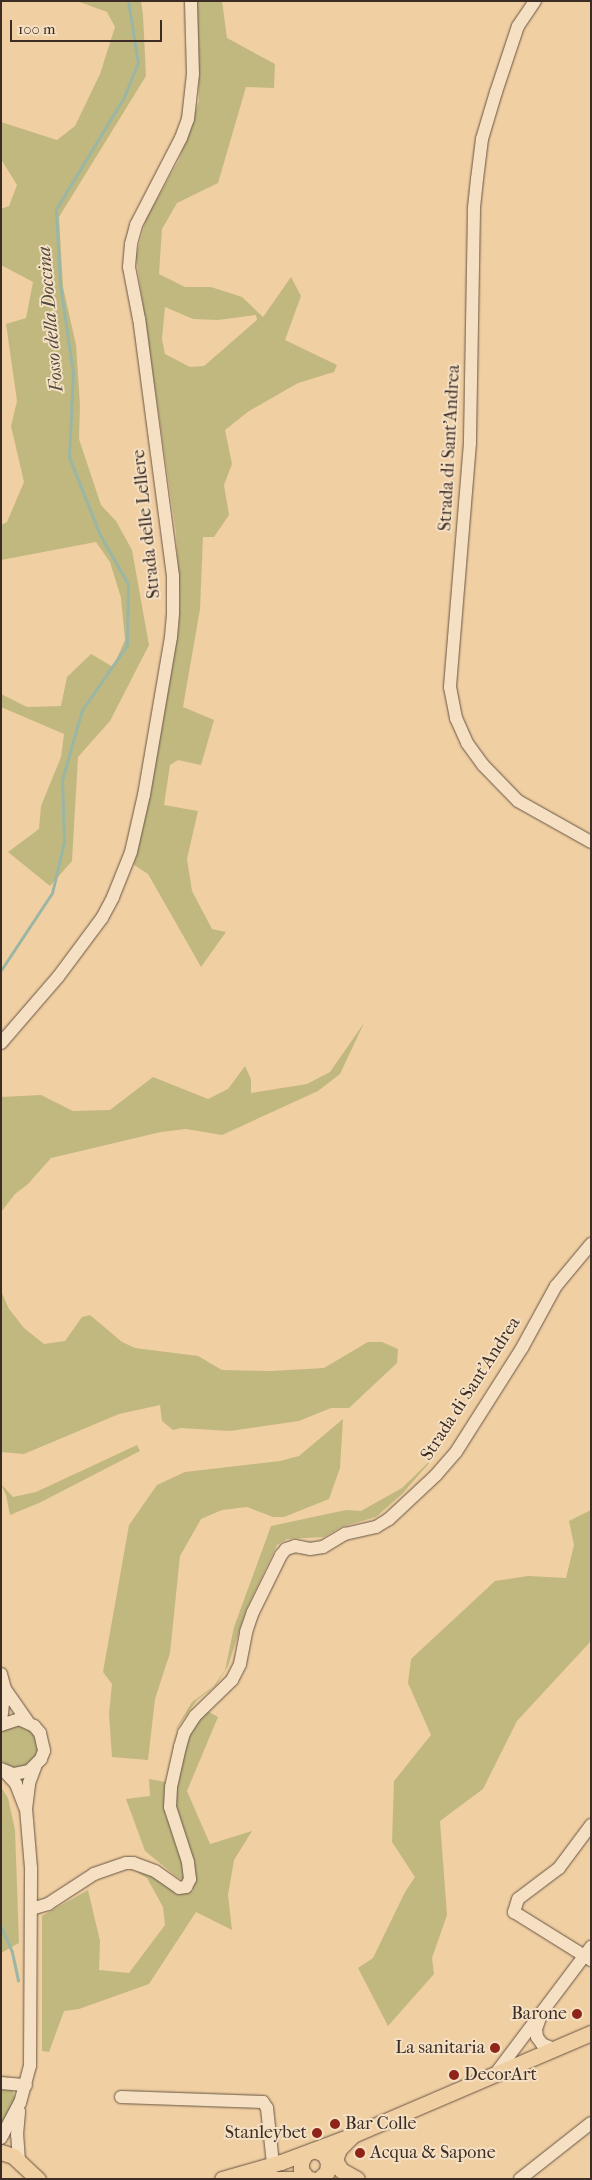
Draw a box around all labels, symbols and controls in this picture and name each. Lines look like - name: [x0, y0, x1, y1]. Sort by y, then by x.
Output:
- scale bar: [12, 10, 165, 42]
- text: 100 m: [18, 20, 56, 38]
- water label: Fosso della Doccina: [33, 245, 69, 393]
- street label: Strada di Sant'Andrea: [435, 364, 465, 532]
- street label: Strada delle Lellere: [128, 448, 166, 600]
- street label: Strada di Sant'Andrea: [417, 1313, 525, 1465]
- place label: Barone: [511, 2003, 567, 2025]
- marker: Barone: [571, 2008, 583, 2020]
- place label: La sanitaria: [395, 2037, 485, 2059]
- marker: La sanitaria: [489, 2042, 501, 2054]
- place label: DecorArt: [464, 2064, 537, 2086]
- marker: DecorArt: [448, 2069, 460, 2081]
- place label: Bar Colle: [345, 2113, 416, 2135]
- marker: Bar Colle: [329, 2118, 341, 2130]
- place label: Stanleybet: [225, 2122, 307, 2144]
- marker: Stanleybet: [311, 2127, 323, 2139]
- place label: Acqua & Sapone: [370, 2142, 496, 2164]
- marker: Acqua & Sapone: [354, 2147, 366, 2159]

